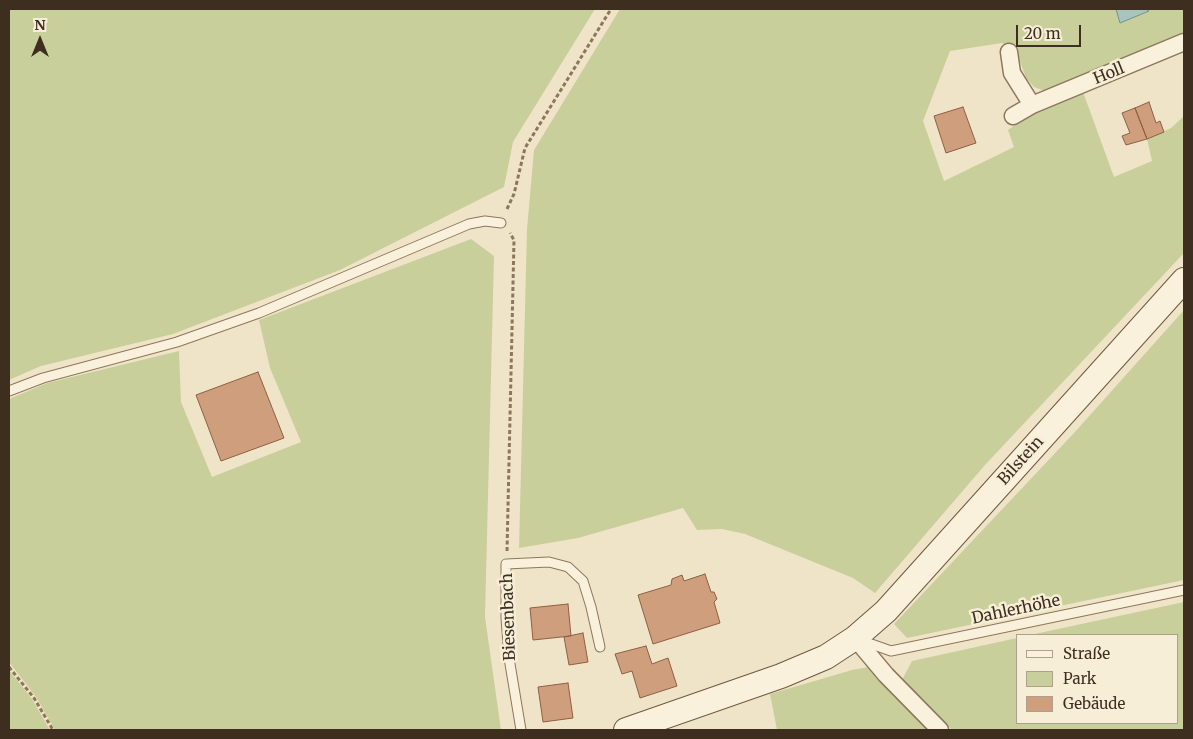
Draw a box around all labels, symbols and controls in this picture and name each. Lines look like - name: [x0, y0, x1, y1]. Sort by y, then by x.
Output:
- north arrow: [15, 15, 65, 65]
- scale bar: [1018, 15, 1083, 47]
- text: N: [34, 16, 46, 34]
- text: 20 m: [1024, 24, 1061, 43]
- street label: Holl: [1091, 59, 1127, 89]
- street label: Bilstein: [994, 433, 1048, 489]
- street label: Biesenbach: [498, 573, 520, 661]
- street label: Dahlerhöhe: [970, 591, 1062, 629]
- legend: [1016, 634, 1178, 724]
- text: Straße: [1063, 644, 1110, 663]
- text: Park: [1063, 669, 1096, 688]
- text: Gebäude: [1063, 694, 1125, 713]

